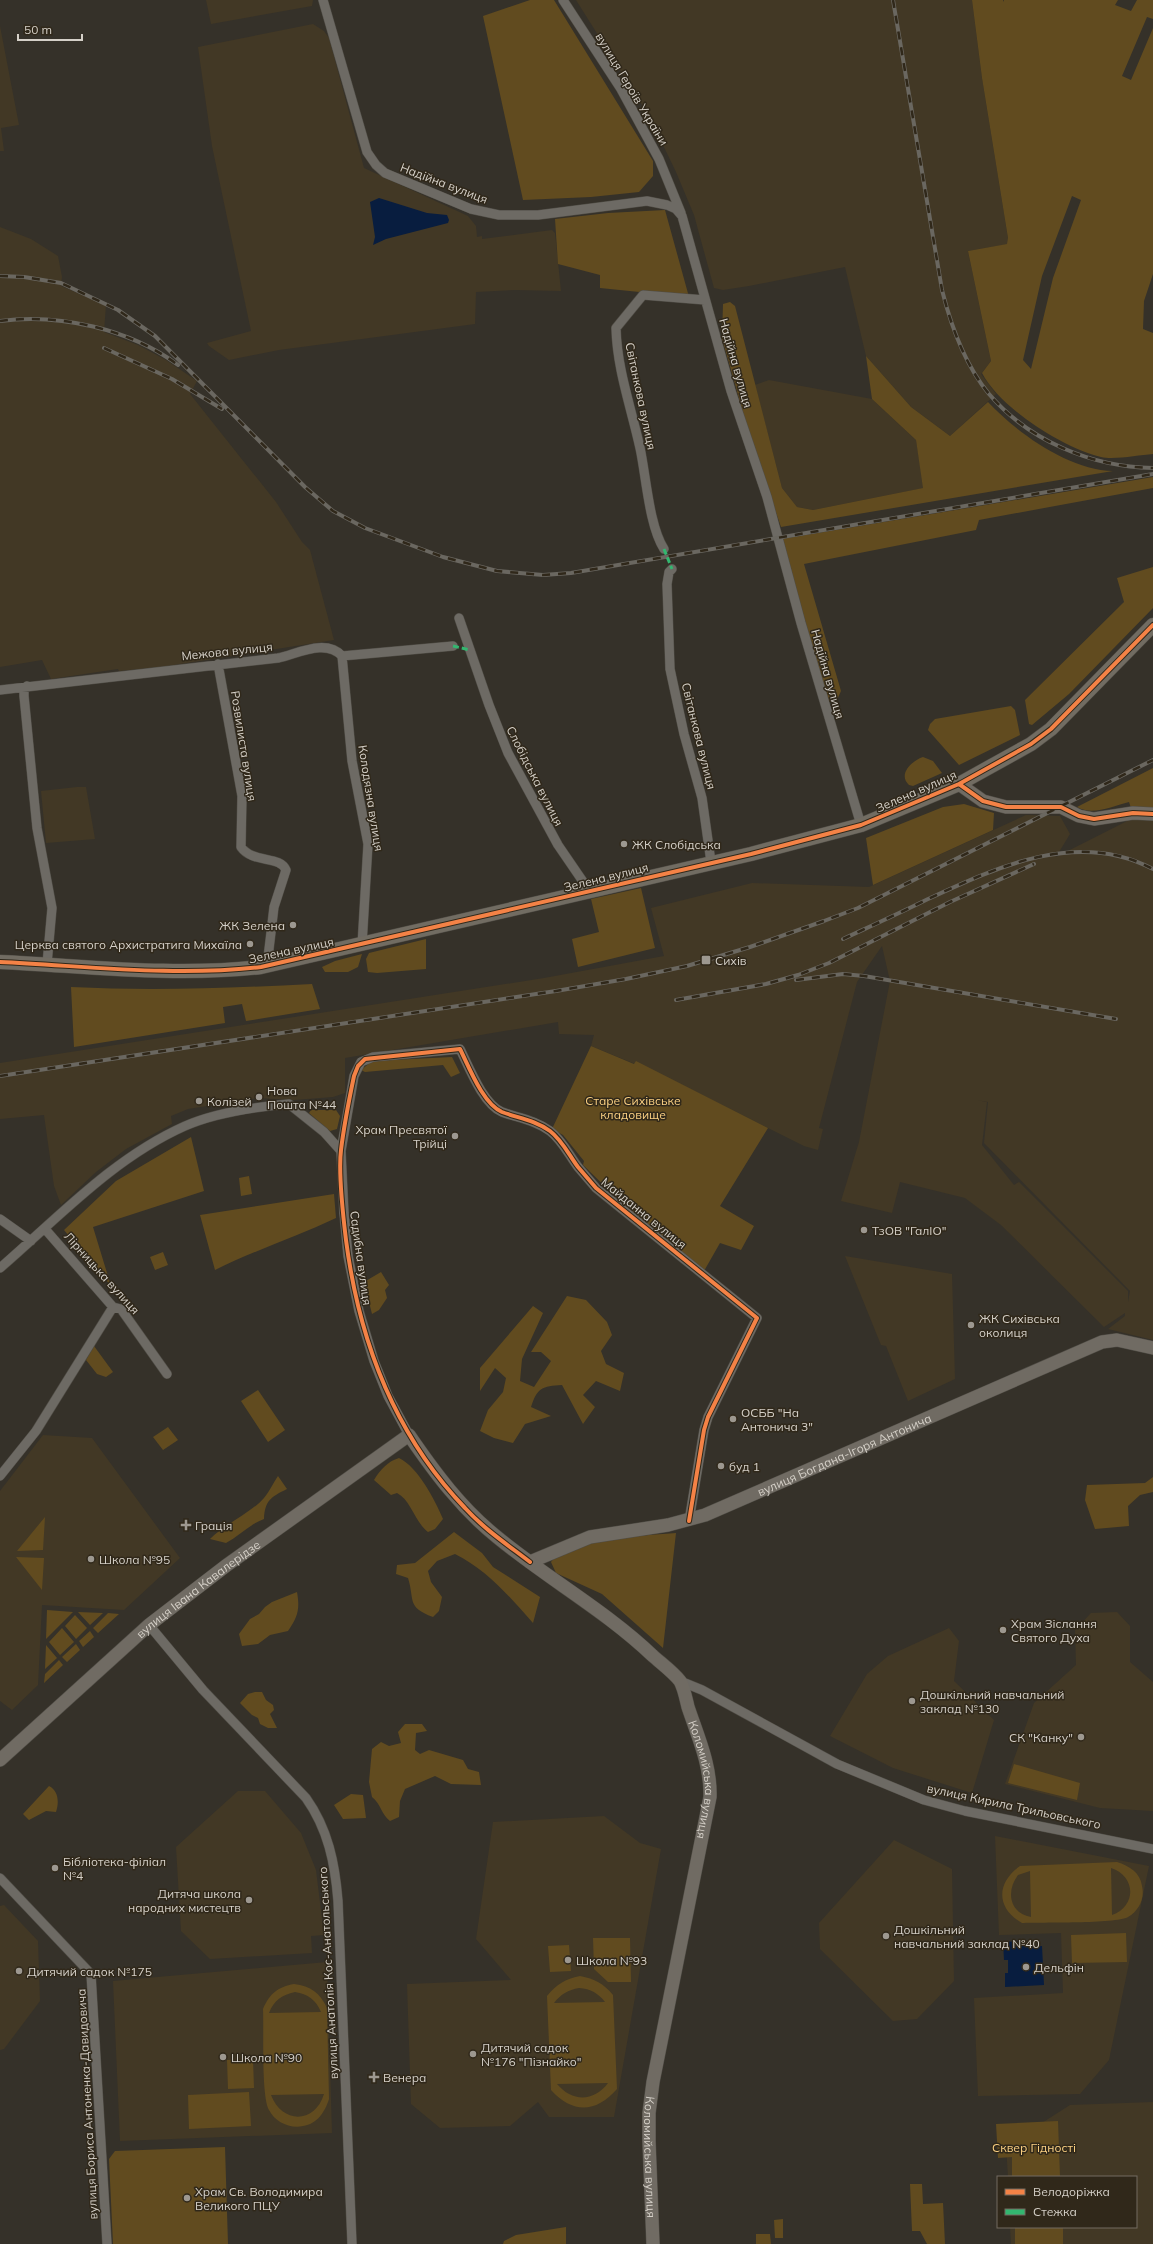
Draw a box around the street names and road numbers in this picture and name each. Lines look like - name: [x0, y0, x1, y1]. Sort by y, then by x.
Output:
- street label: вулиця Героїв України: [592, 30, 672, 148]
- street label: Надійна вулиця: [398, 159, 490, 207]
- street label: Надійна вулиця: [716, 316, 756, 410]
- street label: Світанкова вулиця: [622, 341, 660, 451]
- street label: Надійна вулиця: [808, 627, 848, 721]
- street label: Межова вулиця: [181, 639, 273, 663]
- street label: Світанкова вулиця: [678, 681, 720, 791]
- street label: Розвилиста вулиця: [228, 690, 260, 802]
- street label: Слобідська вулиця: [503, 724, 567, 828]
- street label: Колодязна вулиця: [355, 744, 387, 852]
- street label: Зелена вулиця: [873, 767, 959, 815]
- street label: Зелена вулиця: [562, 859, 650, 895]
- street label: Зелена вулиця: [247, 934, 335, 966]
- street label: Майданна вулиця: [598, 1174, 690, 1252]
- street label: Садибна вулиця: [347, 1210, 375, 1306]
- street label: Лірницька вулиця: [61, 1229, 143, 1317]
- street label: вулиця Богдана-Ігоря Антонича: [755, 1410, 933, 1499]
- street label: вулиця Івана Кавалерідзе: [133, 1536, 263, 1641]
- street label: Коломийська вулиця: [686, 1718, 718, 1840]
- street label: вулиця Кирила Трильовського: [926, 1780, 1102, 1832]
- street label: вулиця Анатолія Кос-Анатольського: [315, 1866, 341, 2080]
- street label: вулиця Бориса Антоненка-Давидовича: [73, 1988, 101, 2220]
- street label: Коломийська вулиця: [641, 2095, 659, 2218]

